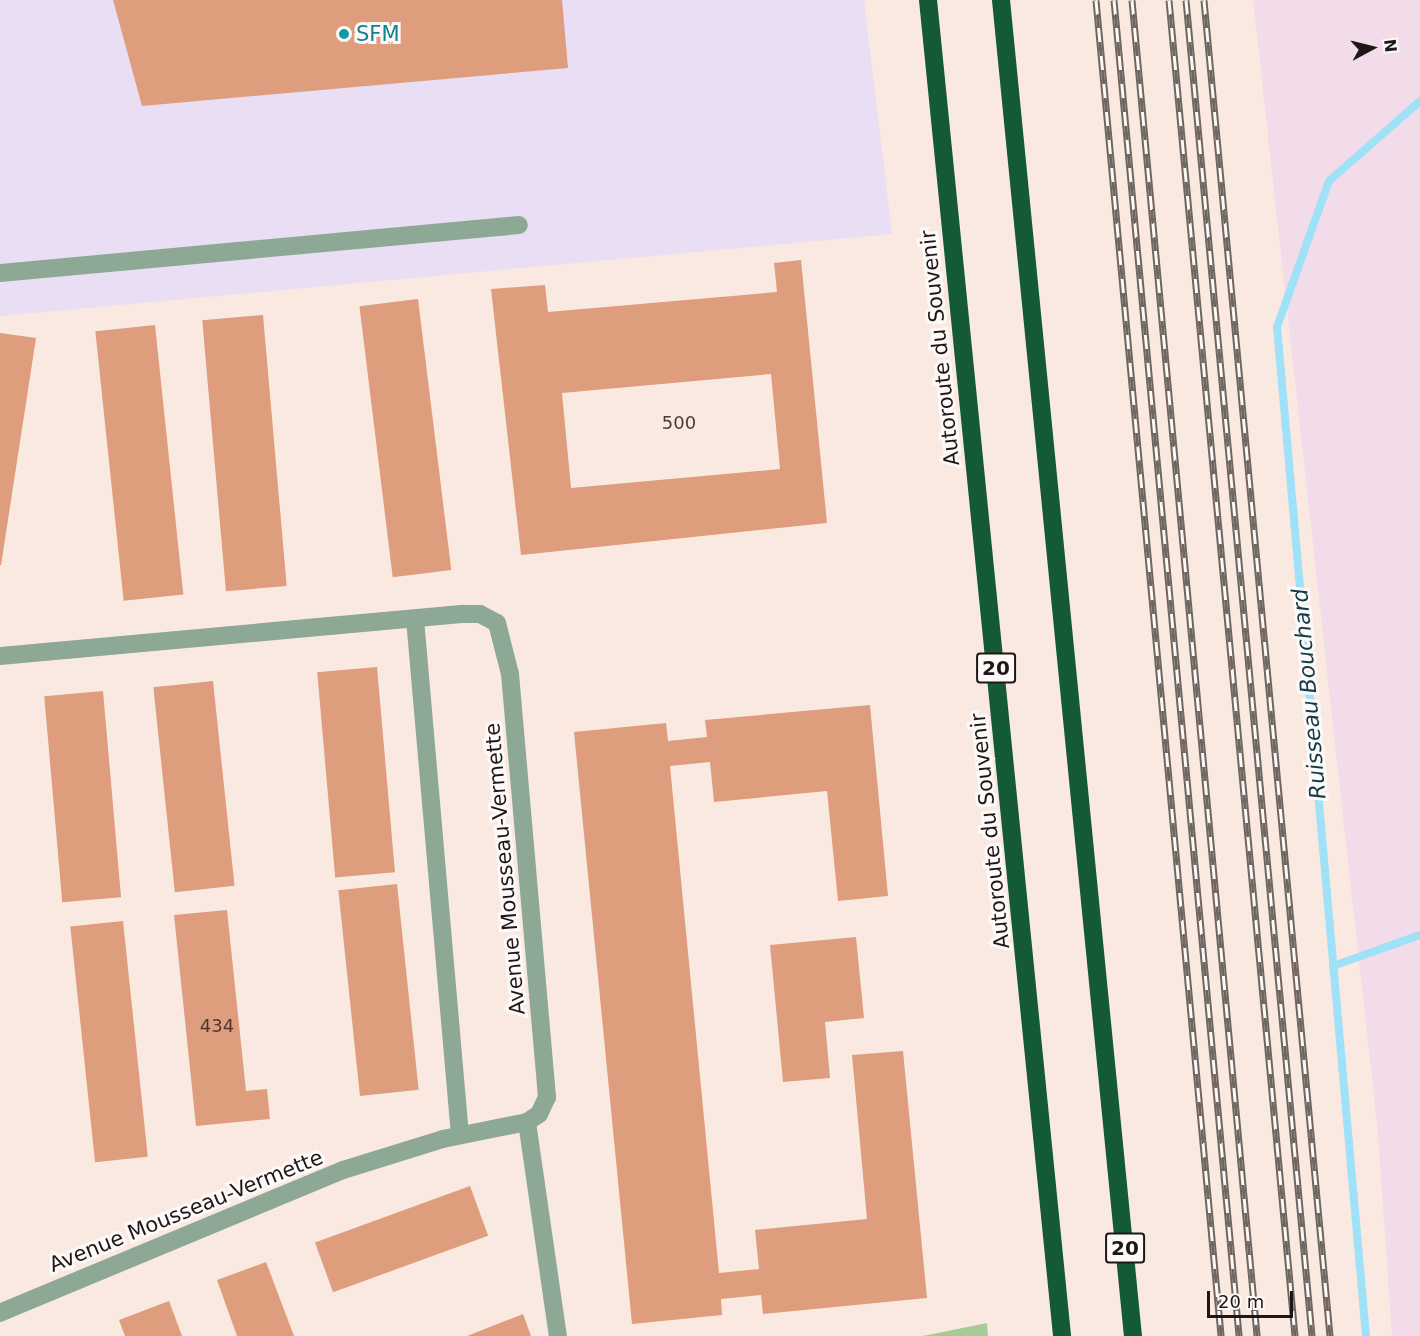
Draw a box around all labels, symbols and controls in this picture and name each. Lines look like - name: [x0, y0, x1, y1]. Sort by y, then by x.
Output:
- north arrow: [1342, 18, 1402, 78]
- place label: SFM: [356, 21, 400, 47]
- marker: SFM: [337, 27, 351, 41]
- text: N: [1380, 38, 1401, 54]
- street label: Autoroute du Souvenir: [915, 229, 965, 467]
- house number: 500: [662, 412, 696, 434]
- water label: Ruisseau Bouchard: [1287, 588, 1331, 800]
- road number: 20: [975, 651, 1017, 685]
- street label: Autoroute du Souvenir: [965, 712, 1015, 950]
- street label: Avenue Mousseau-Vermette: [480, 722, 530, 1016]
- house number: 434: [200, 1015, 234, 1037]
- street label: Avenue Mousseau-Vermette: [45, 1144, 327, 1278]
- road number: 20: [1104, 1231, 1146, 1265]
- scale bar: [1210, 1279, 1296, 1317]
- text: 20 m: [1218, 1291, 1264, 1312]

